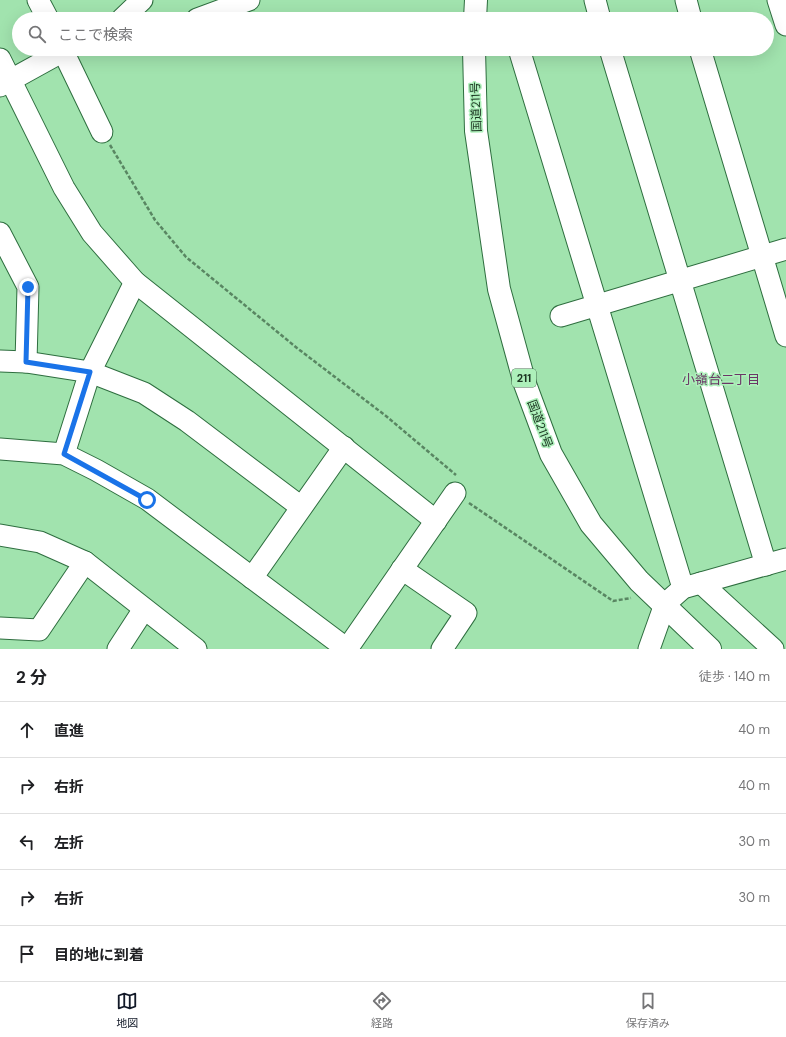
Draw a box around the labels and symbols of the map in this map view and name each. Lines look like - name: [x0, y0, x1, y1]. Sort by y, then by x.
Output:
- street label: 国道211号: [467, 82, 485, 132]
- route end: [19, 278, 37, 296]
- road number: 211: [512, 369, 536, 387]
- district label: 小嶺台二丁目: [682, 371, 760, 388]
- street label: 国道211号: [524, 398, 556, 450]
- route start: [138, 491, 156, 509]

